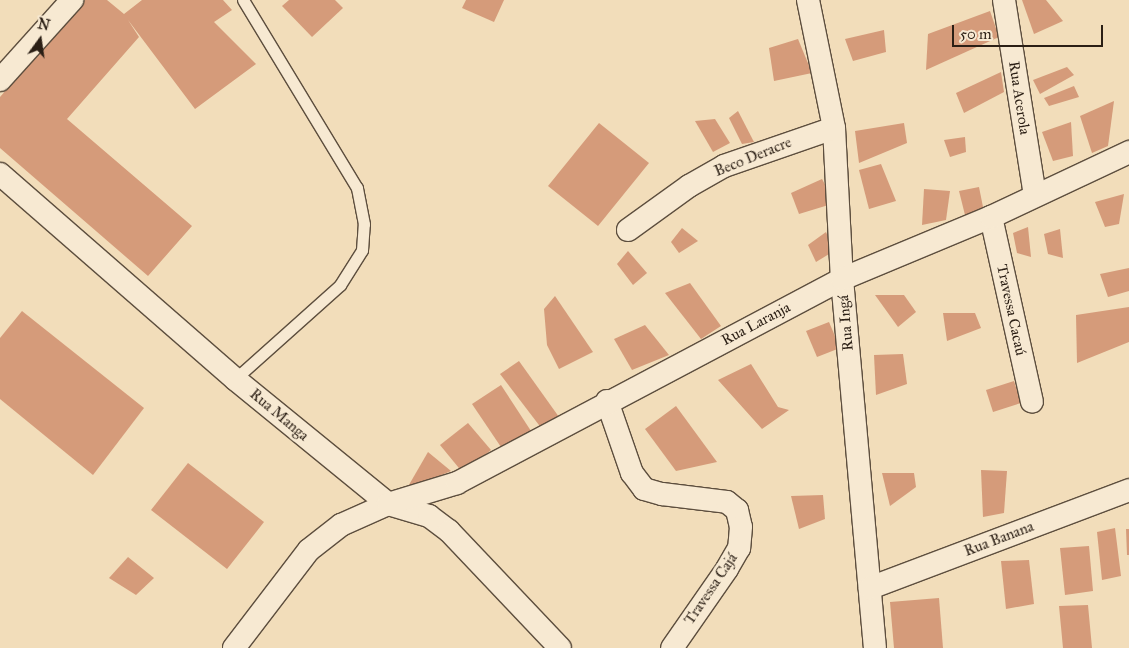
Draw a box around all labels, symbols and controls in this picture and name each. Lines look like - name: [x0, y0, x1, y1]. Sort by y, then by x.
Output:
- north arrow: [15, 15, 65, 65]
- text: N: [36, 15, 52, 35]
- scale bar: [954, 15, 1105, 47]
- text: 50 m: [960, 25, 992, 43]
- street label: Rua Acerola: [1004, 60, 1034, 136]
- street label: Beco Deracre: [712, 133, 794, 181]
- street label: Travessa Cacaú: [993, 263, 1029, 357]
- street label: Rua Ingá: [835, 294, 857, 352]
- street label: Rua Laranja: [718, 298, 794, 350]
- street label: Rua Manga: [246, 385, 312, 445]
- street label: Rua Banana: [962, 517, 1036, 561]
- street label: Travessa Cajá: [681, 550, 741, 628]

